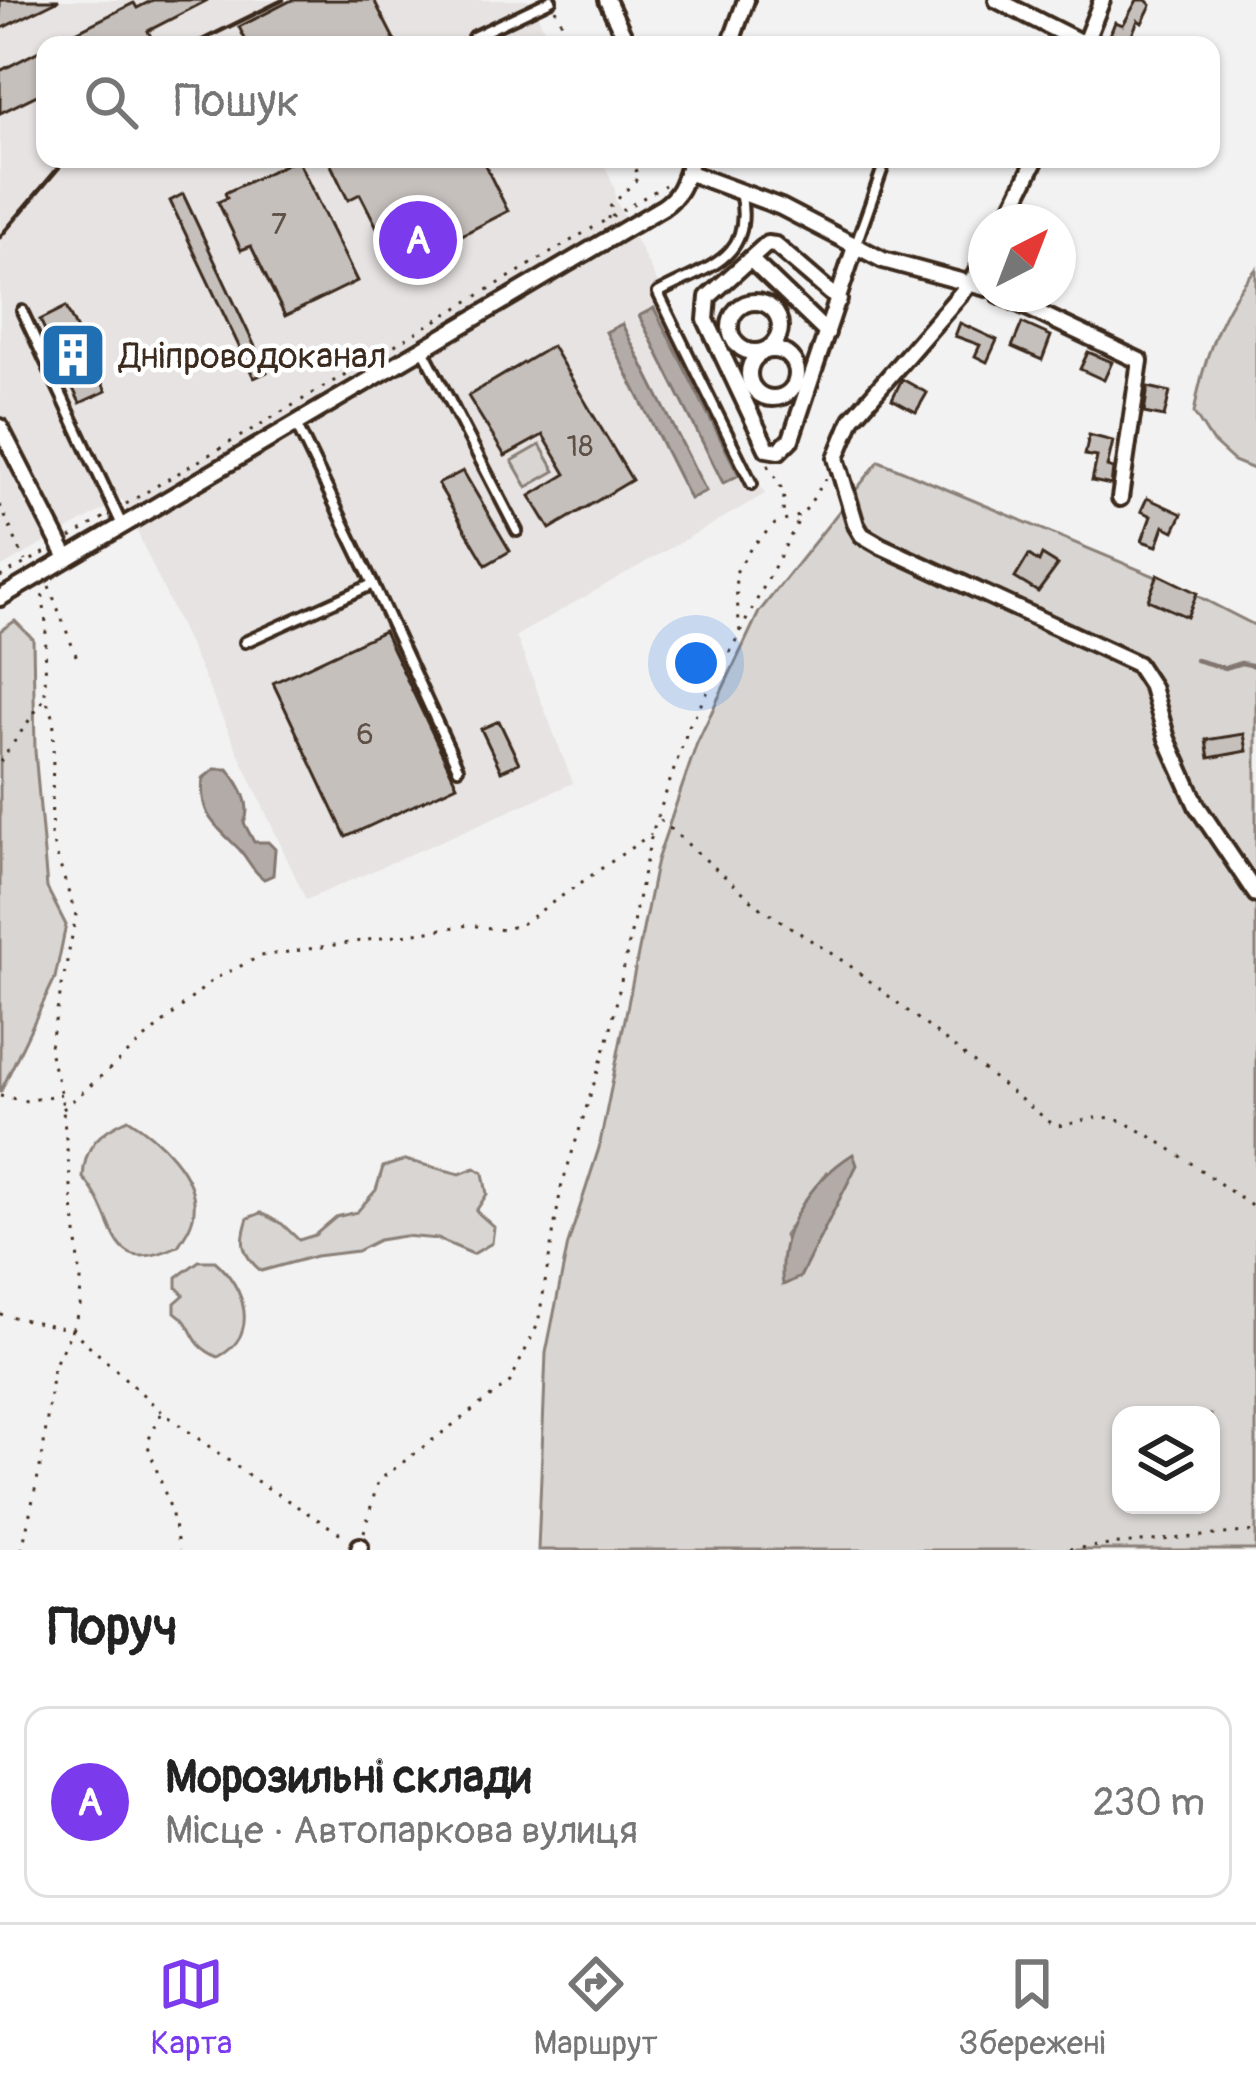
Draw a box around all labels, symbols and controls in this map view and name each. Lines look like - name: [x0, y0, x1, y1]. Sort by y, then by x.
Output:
- search box: [36, 36, 1220, 168]
- icon: search: [78, 69, 144, 135]
- text: Пошук: [174, 74, 299, 130]
- pin: A: [379, 195, 457, 285]
- north arrow: [968, 204, 1076, 312]
- house number: 7: [271, 206, 287, 243]
- building icon: Дніпроводоканал: [38, 320, 108, 390]
- place label: Дніпроводоканал: [117, 334, 387, 379]
- house number: 18: [567, 428, 593, 465]
- your location: [666, 633, 726, 693]
- house number: 6: [356, 716, 374, 753]
- map controls: [1112, 1406, 1220, 1514]
- button: layers: [1112, 1406, 1220, 1514]
- text: Поруч: [48, 1596, 178, 1660]
- text: Морозильні склади: [165, 1750, 531, 1806]
- text: A: [77, 1778, 103, 1827]
- text: 230 m: [1093, 1778, 1205, 1827]
- text: Місце · Автопаркова вулиця: [165, 1806, 638, 1855]
- tab: Карта: [151, 1951, 232, 2064]
- tab: Маршрут: [533, 1951, 658, 2064]
- tab: Збережені: [959, 1951, 1105, 2064]

